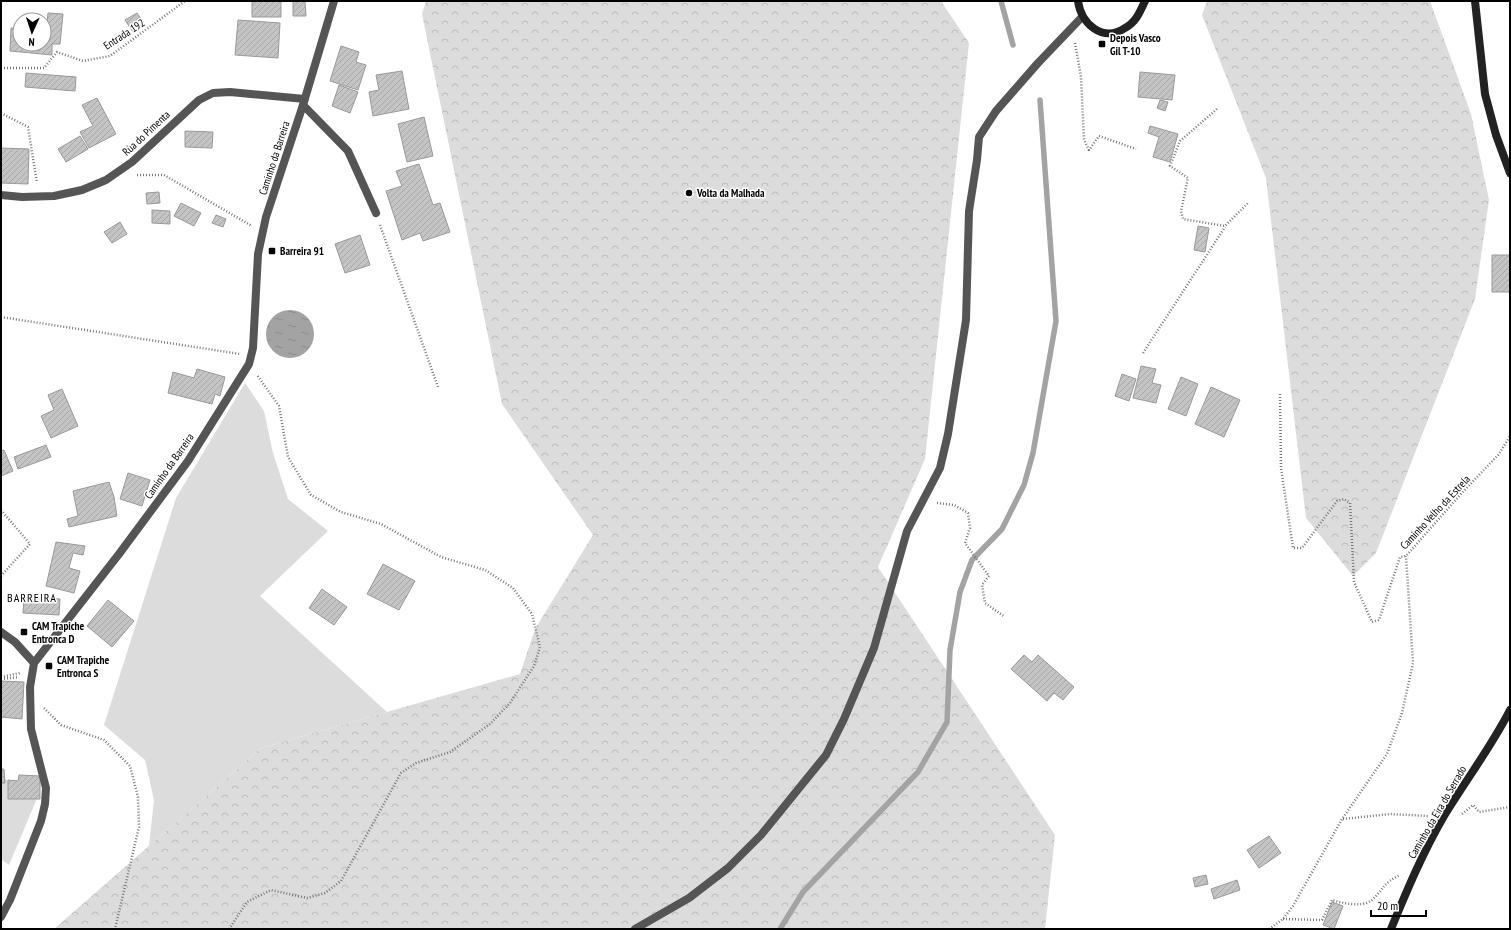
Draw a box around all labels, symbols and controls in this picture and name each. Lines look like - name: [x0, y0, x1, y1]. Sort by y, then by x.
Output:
- north arrow: [12, 12, 52, 52]
- street label: Entrada 192: [101, 15, 147, 52]
- place label: Depois Vasco Gil T-10: [1110, 31, 1161, 58]
- text: N: [28, 35, 35, 49]
- marker: Depois Vasco Gil T-10: [1097, 39, 1107, 49]
- street label: Rùa do Pimenta: [119, 107, 173, 159]
- street label: Caminho da Barreira: [255, 119, 293, 197]
- place label: Volta da Malhada: [696, 186, 765, 200]
- marker: Volta da Malhada: [684, 188, 694, 198]
- place label: Barreira 91: [280, 244, 324, 258]
- marker: Barreira 91: [267, 246, 277, 256]
- street label: Caminho da Barreira: [141, 430, 197, 502]
- street label: Caminho Velho da Estrela: [1397, 472, 1473, 552]
- district label: BARREIRA: [7, 590, 57, 605]
- place label: CAM Trapiche Entronca D: [32, 619, 85, 646]
- marker: CAM Trapiche Entronca D: [19, 627, 29, 637]
- place label: CAM Trapiche Entronca S: [57, 653, 110, 680]
- marker: CAM Trapiche Entronca S: [44, 661, 54, 671]
- street label: Caminho da Eira do Serrado: [1405, 763, 1469, 861]
- scale bar: [1371, 892, 1426, 918]
- text: 20 m: [1377, 898, 1398, 913]

